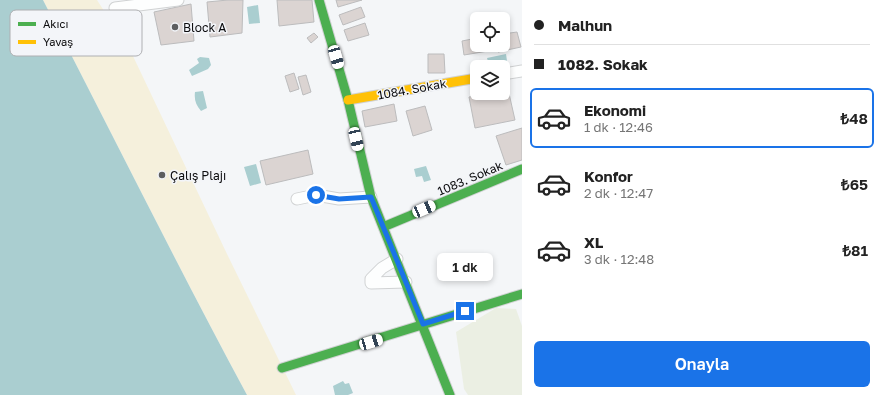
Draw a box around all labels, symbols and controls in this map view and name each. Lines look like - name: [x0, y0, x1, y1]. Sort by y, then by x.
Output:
- legend: [10, 10, 142, 56]
- map controls: [470, 12, 510, 100]
- button: locate: [470, 12, 510, 52]
- text: Malhun: [558, 16, 612, 34]
- text: Akıcı: [43, 17, 68, 30]
- place label: Block A: [183, 20, 226, 35]
- marker: Block A: [170, 22, 180, 32]
- text: Yavaş: [43, 35, 73, 48]
- car: [327, 44, 345, 70]
- text: 1082. Sokak: [558, 55, 648, 73]
- button: layers: [470, 60, 510, 100]
- street label: 1084. Sokak: [376, 76, 448, 102]
- icon: car: [536, 100, 572, 136]
- text: Ekonomi: [584, 101, 646, 119]
- text: ₺48: [841, 109, 868, 127]
- text: 1 dk · 12:46: [584, 119, 653, 135]
- car: [347, 126, 365, 152]
- street label: 1083. Sokak: [435, 157, 505, 198]
- icon: car: [536, 166, 572, 202]
- text: Konfor: [584, 167, 633, 185]
- place label: Çalış Plajı: [170, 168, 226, 183]
- marker: Çalış Plajı: [157, 170, 167, 180]
- text: ₺65: [841, 175, 868, 193]
- text: 2 dk · 12:47: [584, 185, 653, 201]
- route start: [307, 186, 325, 204]
- car: [411, 199, 437, 219]
- icon: car: [536, 232, 572, 268]
- text: XL: [584, 233, 603, 251]
- text: ₺81: [842, 241, 868, 259]
- text: 3 dk · 12:48: [584, 251, 654, 267]
- callout: 1 dk: [437, 253, 493, 281]
- text: 1 dk: [452, 259, 478, 275]
- route end: [456, 302, 474, 320]
- car: [358, 333, 384, 351]
- button: Onayla: [534, 341, 870, 387]

